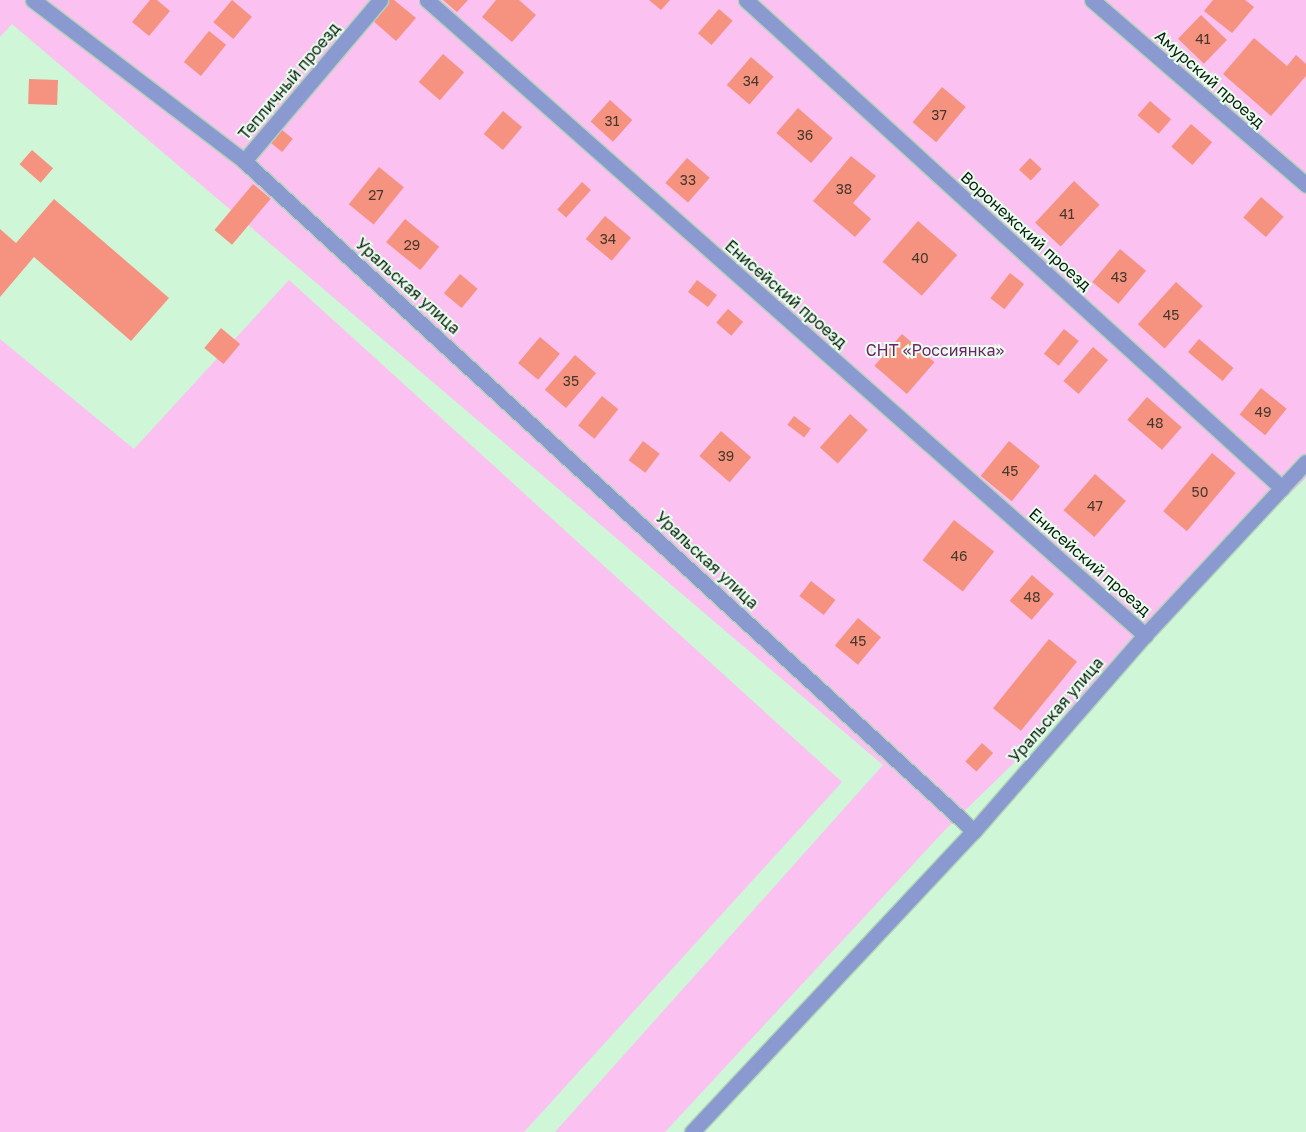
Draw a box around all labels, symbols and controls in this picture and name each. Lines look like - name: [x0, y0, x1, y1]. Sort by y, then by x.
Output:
- street label: Тепличный проезд: [234, 19, 344, 143]
- street label: Амурский проезд: [1151, 26, 1269, 132]
- house number: 41: [1195, 31, 1211, 47]
- house number: 34: [743, 73, 759, 89]
- house number: 37: [931, 107, 947, 123]
- house number: 31: [605, 113, 619, 129]
- house number: 36: [797, 127, 813, 143]
- street label: Воронежский проезд: [957, 167, 1095, 295]
- house number: 33: [680, 172, 696, 188]
- house number: 38: [836, 181, 852, 197]
- house number: 27: [368, 187, 384, 203]
- house number: 41: [1059, 206, 1075, 222]
- house number: 34: [600, 231, 616, 247]
- street label: Уральская улица: [352, 234, 464, 338]
- street label: Енисейский проезд: [721, 236, 851, 352]
- house number: 29: [404, 237, 420, 253]
- house number: 40: [911, 250, 929, 266]
- house number: 43: [1111, 269, 1127, 285]
- house number: 45: [1163, 307, 1179, 323]
- park label: СНТ «Россиянка»: [866, 340, 1004, 360]
- house number: 35: [563, 373, 579, 389]
- house number: 49: [1254, 404, 1272, 420]
- house number: 48: [1146, 415, 1164, 431]
- house number: 39: [718, 448, 734, 464]
- house number: 45: [1002, 463, 1018, 479]
- house number: 50: [1192, 484, 1208, 500]
- house number: 47: [1087, 498, 1103, 514]
- street label: Енисейский проезд: [1025, 504, 1155, 620]
- street label: Уральская улица: [652, 507, 762, 613]
- house number: 46: [950, 548, 968, 564]
- house number: 48: [1023, 589, 1041, 605]
- house number: 45: [850, 633, 866, 649]
- street label: Уральская улица: [1005, 653, 1107, 767]

